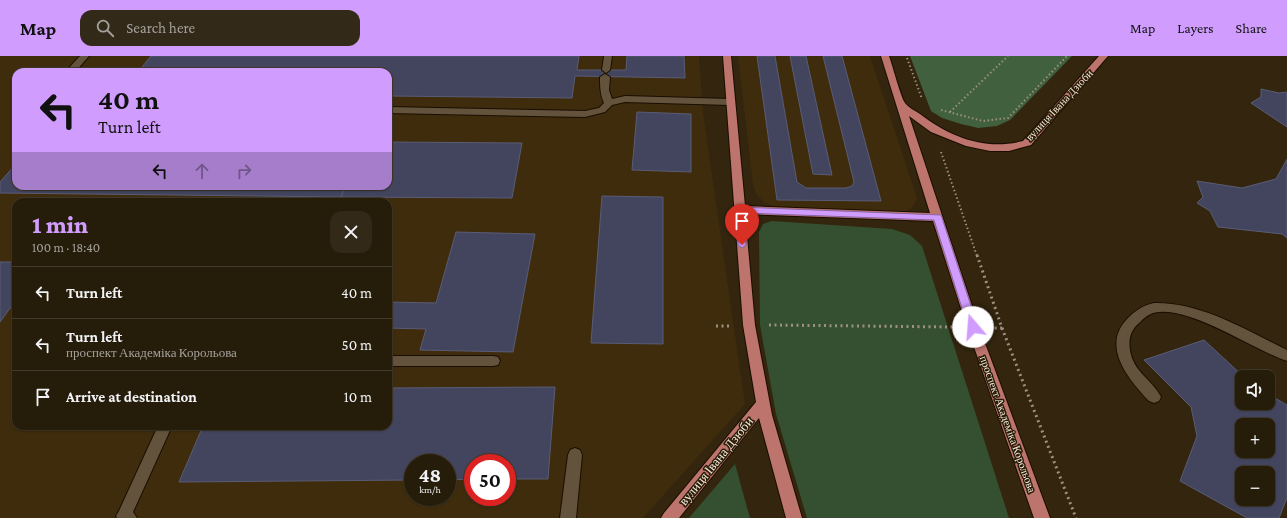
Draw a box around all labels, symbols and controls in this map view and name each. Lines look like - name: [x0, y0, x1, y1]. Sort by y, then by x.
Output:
- search box: [80, 10, 360, 46]
- icon: search: [94, 17, 116, 39]
- text: Map: [20, 18, 56, 39]
- text: Search here: [126, 20, 195, 36]
- text: Map: [1130, 20, 1155, 36]
- text: Layers: [1177, 20, 1214, 36]
- text: Share: [1236, 20, 1267, 36]
- street label: вулиця Івана Дзюби: [1023, 67, 1095, 143]
- icon: left: [32, 84, 84, 136]
- text: 40 m: [98, 84, 159, 115]
- text: Turn left: [98, 117, 161, 137]
- icon: left: [149, 160, 171, 182]
- icon: ahead: [191, 160, 213, 182]
- icon: right: [233, 160, 255, 182]
- pin: [725, 204, 759, 245]
- icon: arrive: [731, 210, 753, 232]
- text: 1 min: [32, 211, 88, 238]
- button: close: [330, 211, 372, 253]
- text: 100 m · 18:40: [32, 240, 100, 255]
- icon: left: [32, 282, 54, 304]
- text: Turn left: [66, 285, 122, 301]
- text: 40 m: [341, 285, 372, 301]
- position arrow: [952, 306, 994, 348]
- text: Turn left: [66, 329, 122, 345]
- icon: left: [32, 334, 54, 356]
- text: 50 m: [342, 337, 372, 353]
- text: проспект Академіка Корольова: [66, 345, 237, 360]
- street label: проспект Академіка Корольова: [978, 354, 1038, 494]
- map controls: [1235, 370, 1275, 506]
- button: sound: [1235, 370, 1275, 410]
- icon: arrive: [32, 386, 54, 408]
- text: Arrive at destination: [66, 389, 197, 405]
- text: 10 m: [344, 389, 372, 405]
- street label: вулиця Івана Дзюби: [676, 414, 756, 508]
- button: +: [1235, 418, 1275, 458]
- speed limit sign: 50: [464, 454, 516, 506]
- text: 48: [419, 464, 441, 486]
- button: −: [1235, 466, 1275, 506]
- text: km/h: [419, 484, 441, 495]

